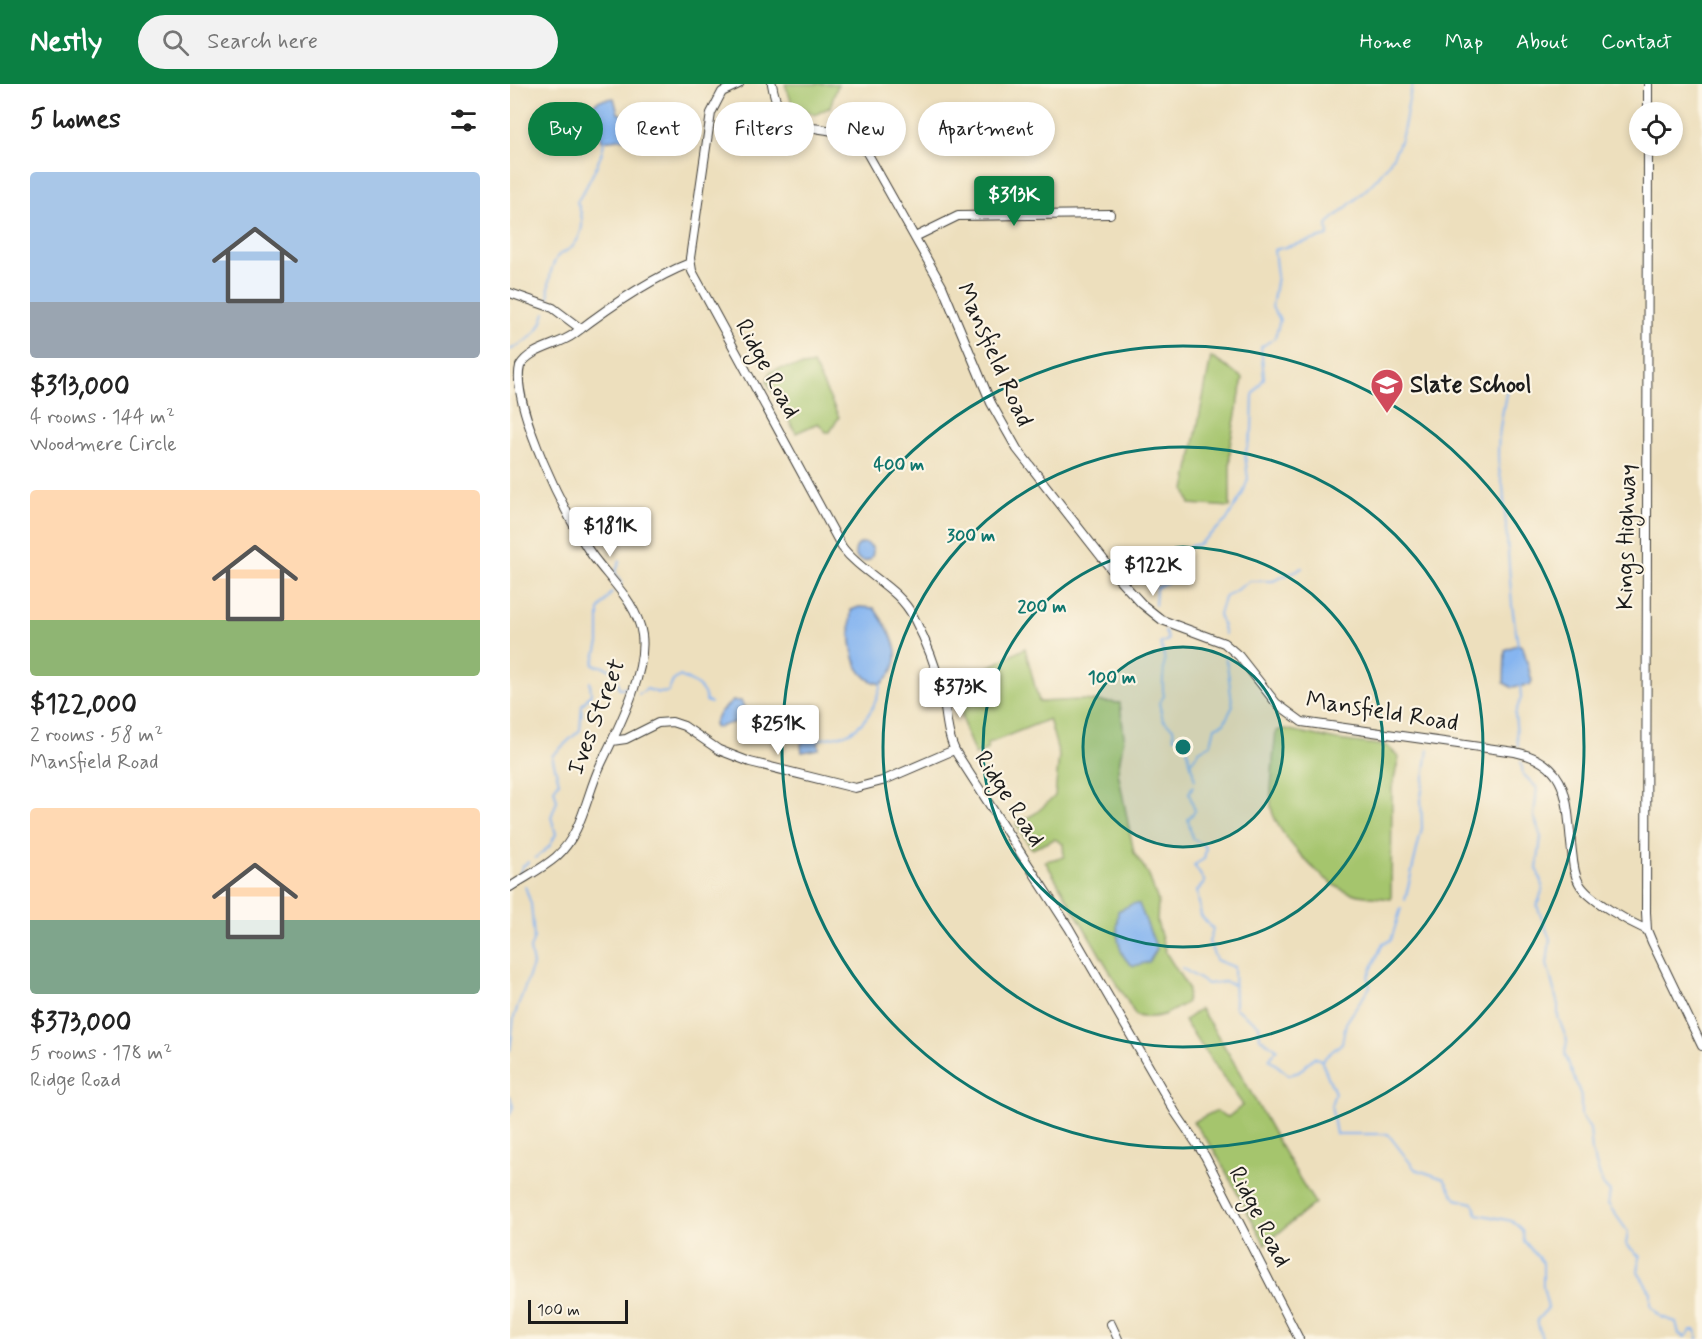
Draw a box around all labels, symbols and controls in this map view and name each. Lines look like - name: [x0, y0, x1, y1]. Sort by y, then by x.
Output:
- search box: [138, 15, 558, 69]
- text: Nestly: [30, 24, 102, 61]
- icon: search: [159, 26, 192, 59]
- text: Search here: [207, 28, 318, 56]
- text: Home: [1360, 28, 1412, 56]
- text: Map: [1445, 28, 1483, 56]
- text: About: [1516, 28, 1568, 56]
- text: Contact: [1601, 28, 1672, 56]
- chip: Buy: [528, 102, 603, 156]
- chip: Rent: [615, 102, 702, 156]
- chip: Filters: [714, 102, 814, 156]
- chip: New: [826, 102, 906, 156]
- chip: Apartment: [918, 102, 1055, 156]
- map controls: [1629, 102, 1683, 156]
- button: locate: [1629, 102, 1683, 156]
- text: 5 homes: [30, 103, 121, 137]
- icon: filters: [447, 104, 480, 137]
- pin: $313K: [972, 176, 1056, 227]
- text: $313K: [988, 182, 1040, 209]
- icon: home: [201, 211, 309, 319]
- street label: Mansfield Road: [949, 278, 1039, 432]
- street label: Ridge Road: [725, 314, 807, 425]
- school or university icon: Slate School: [1369, 367, 1405, 414]
- text: $313,000: [30, 370, 130, 404]
- place label: Slate School: [1410, 370, 1531, 401]
- text: 4 rooms · 144 m²: [30, 404, 175, 431]
- text: Woodmere Circle: [30, 431, 177, 458]
- text: 400 m: [874, 453, 924, 477]
- street label: Kings Highway: [1610, 464, 1646, 610]
- pin: $181K: [568, 507, 652, 558]
- text: $181K: [583, 513, 637, 540]
- text: 300 m: [947, 524, 995, 548]
- icon: home: [201, 529, 309, 637]
- pin: $122K: [1111, 546, 1195, 597]
- text: $122K: [1124, 552, 1182, 579]
- text: 200 m: [1017, 595, 1067, 619]
- street label: Ives Street: [561, 655, 633, 779]
- text: 100 m: [1088, 666, 1136, 690]
- pin: $373K: [918, 668, 1002, 719]
- text: $373K: [933, 674, 987, 701]
- street label: Mansfield Road: [1304, 685, 1460, 739]
- text: $122,000: [30, 688, 137, 722]
- pin: $251K: [736, 705, 820, 756]
- text: $251K: [751, 711, 805, 738]
- text: 2 rooms · 58 m²: [30, 722, 163, 749]
- centre of rings: [1173, 737, 1193, 757]
- street label: Ridge Road: [965, 745, 1052, 854]
- text: Mansfield Road: [30, 749, 158, 776]
- icon: home: [201, 847, 309, 955]
- text: $373,000: [30, 1006, 131, 1040]
- text: 5 rooms · 178 m²: [30, 1040, 172, 1067]
- text: Ridge Road: [30, 1067, 121, 1094]
- street label: Ridge Road: [1219, 1161, 1298, 1273]
- scale bar: [528, 1297, 628, 1324]
- text: 100 m: [537, 1300, 580, 1321]

